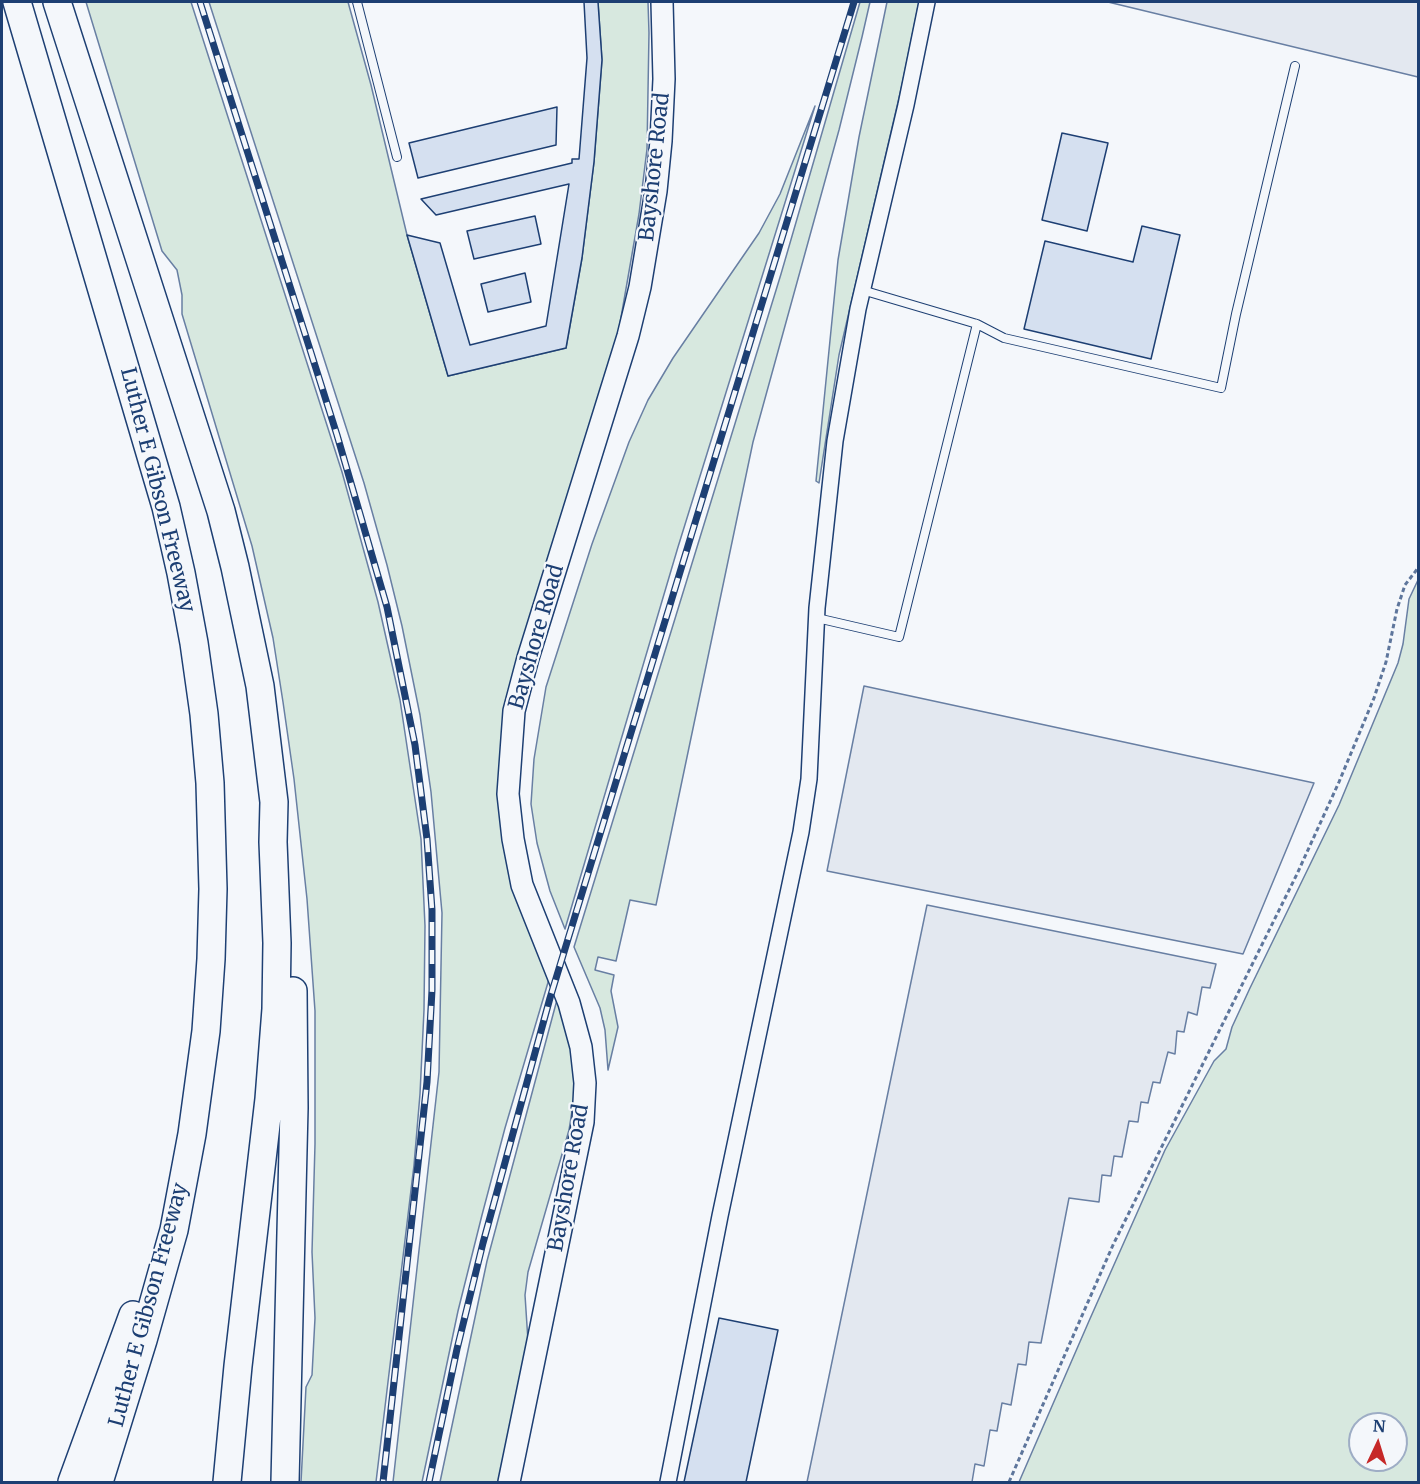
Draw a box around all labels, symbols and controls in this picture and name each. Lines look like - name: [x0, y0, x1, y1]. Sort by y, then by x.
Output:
- street label: Bayshore Road: [635, 91, 675, 243]
- street label: Luther E Gibson Freeway: [114, 365, 200, 615]
- street label: Bayshore Road: [504, 562, 570, 712]
- street label: Bayshore Road: [544, 1102, 594, 1254]
- street label: Luther E Gibson Freeway: [104, 1180, 194, 1430]
- north arrow: [1348, 1412, 1408, 1472]
- text: N: [1372, 1416, 1386, 1436]

